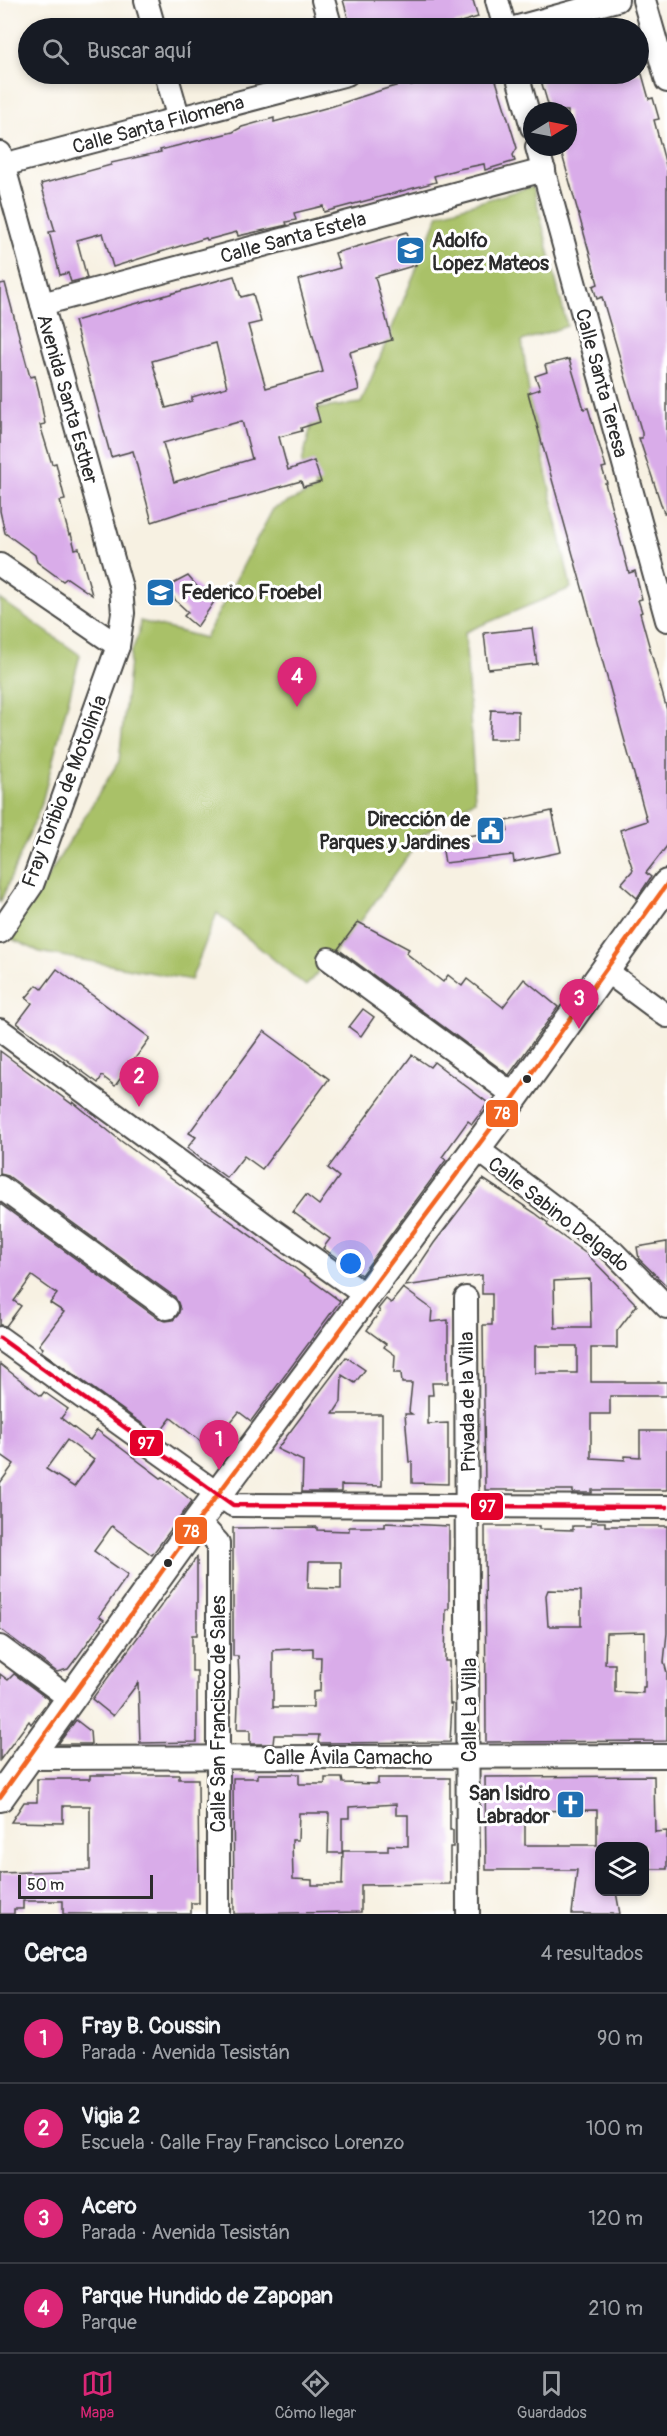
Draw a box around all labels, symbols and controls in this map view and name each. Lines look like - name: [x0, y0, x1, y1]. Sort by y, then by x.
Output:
- search box: [18, 18, 649, 84]
- icon: search: [39, 35, 72, 68]
- text: Buscar aquí: [87, 37, 192, 65]
- street label: Calle Santa Filomena: [69, 90, 247, 159]
- north arrow: [523, 102, 577, 156]
- street label: Calle Santa Estela: [218, 206, 369, 269]
- place label: Adolfo Lopez Mateos: [432, 228, 549, 276]
- school or university icon: Adolfo Lopez Mateos: [395, 235, 427, 267]
- street label: Calle Santa Teresa: [570, 306, 633, 460]
- street label: Avenida Santa Esther: [31, 311, 104, 487]
- school or university icon: Federico Froebel: [144, 576, 176, 608]
- place label: Federico Froebel: [181, 580, 322, 605]
- pin: 4: [278, 658, 316, 707]
- street label: Fray Toribio de Motolinía: [16, 691, 113, 891]
- place label: Dirección de Parques y Jardines: [319, 807, 471, 855]
- public building icon: Dirección de Parques y Jardines: [475, 814, 507, 846]
- pin: 3: [560, 980, 598, 1029]
- pin: 2: [120, 1058, 158, 1107]
- unlabelled marker: [521, 1073, 533, 1085]
- line badge: 78: [485, 1099, 519, 1128]
- text: 78: [494, 1104, 510, 1124]
- street label: Calle Sabino Delgado: [483, 1151, 635, 1278]
- your location: [336, 1249, 365, 1278]
- street label: Privada de la Villa: [454, 1331, 481, 1473]
- pin: 1: [200, 1420, 238, 1470]
- line badge: 97: [129, 1429, 164, 1457]
- text: 97: [138, 1434, 155, 1454]
- line badge: 97: [470, 1492, 504, 1521]
- text: 97: [479, 1497, 496, 1517]
- line badge: 78: [174, 1516, 208, 1545]
- text: 78: [183, 1522, 199, 1542]
- unlabelled marker: [162, 1557, 174, 1569]
- street label: Calle San Francisco de Sales: [206, 1595, 231, 1833]
- street label: Calle La Villa: [457, 1658, 482, 1762]
- street label: Calle Ávila Camacho: [264, 1745, 433, 1770]
- place label: San Isidro Labrador: [469, 1781, 551, 1829]
- church icon: San Isidro Labrador: [555, 1789, 587, 1821]
- map controls: [595, 1842, 649, 1896]
- button: layers: [595, 1842, 649, 1896]
- scale bar: [18, 1872, 153, 1900]
- text: 50 m: [27, 1875, 64, 1895]
- text: Cerca: [24, 1937, 87, 1969]
- text: 4 resultados: [541, 1941, 643, 1966]
- text: Fray B. Coussin: [81, 2012, 221, 2040]
- text: 1: [40, 2026, 47, 2051]
- text: 90 m: [597, 2026, 643, 2051]
- text: Parada · Avenida Tesistán: [81, 2040, 290, 2065]
- text: Vigia 2: [81, 2102, 140, 2130]
- text: 2: [38, 2116, 49, 2141]
- text: 100 m: [586, 2116, 643, 2141]
- text: Escuela · Calle Fray Francisco Lorenzo: [81, 2130, 404, 2155]
- text: Acero: [81, 2192, 137, 2220]
- text: 3: [38, 2206, 49, 2231]
- text: 120 m: [588, 2206, 643, 2231]
- text: Parada · Avenida Tesistán: [81, 2220, 290, 2245]
- text: Parque Hundido de Zapopan: [81, 2282, 333, 2310]
- text: 4: [38, 2296, 49, 2321]
- text: 210 m: [588, 2296, 643, 2321]
- text: Parque: [81, 2310, 137, 2335]
- tab: Mapa: [80, 2367, 114, 2423]
- tab: Cómo llegar: [275, 2367, 356, 2423]
- tab: Guardados: [517, 2367, 587, 2423]

